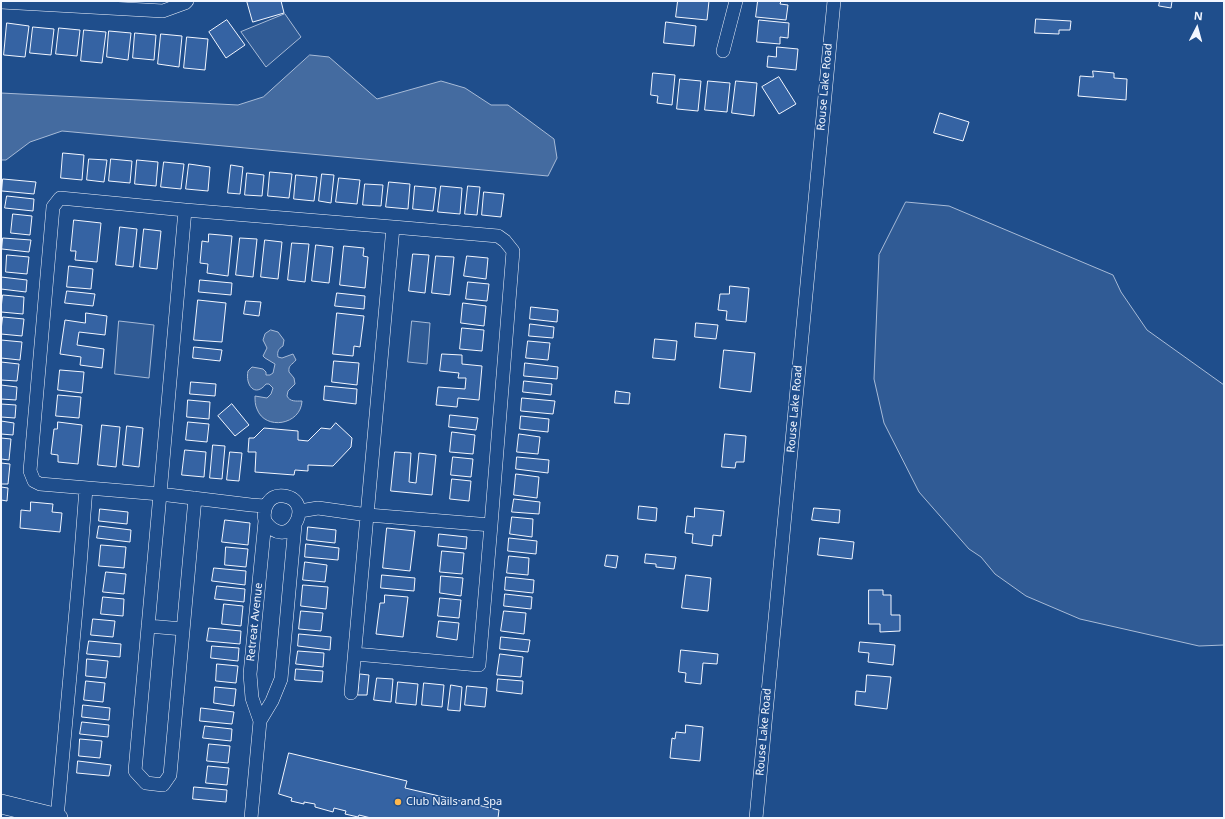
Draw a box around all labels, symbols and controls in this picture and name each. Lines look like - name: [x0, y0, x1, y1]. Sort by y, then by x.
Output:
- north arrow: [1177, 8, 1217, 48]
- text: N: [1193, 8, 1204, 23]
- street label: Rouse Lake Road: [815, 43, 835, 131]
- street label: Rouse Lake Road: [785, 365, 805, 453]
- street label: Retreat Avenue: [244, 582, 266, 662]
- street label: Rouse Lake Road: [754, 688, 774, 776]
- place label: Club Nails and Spa: [406, 795, 502, 809]
- marker: Club Nails and Spa: [393, 797, 403, 807]

